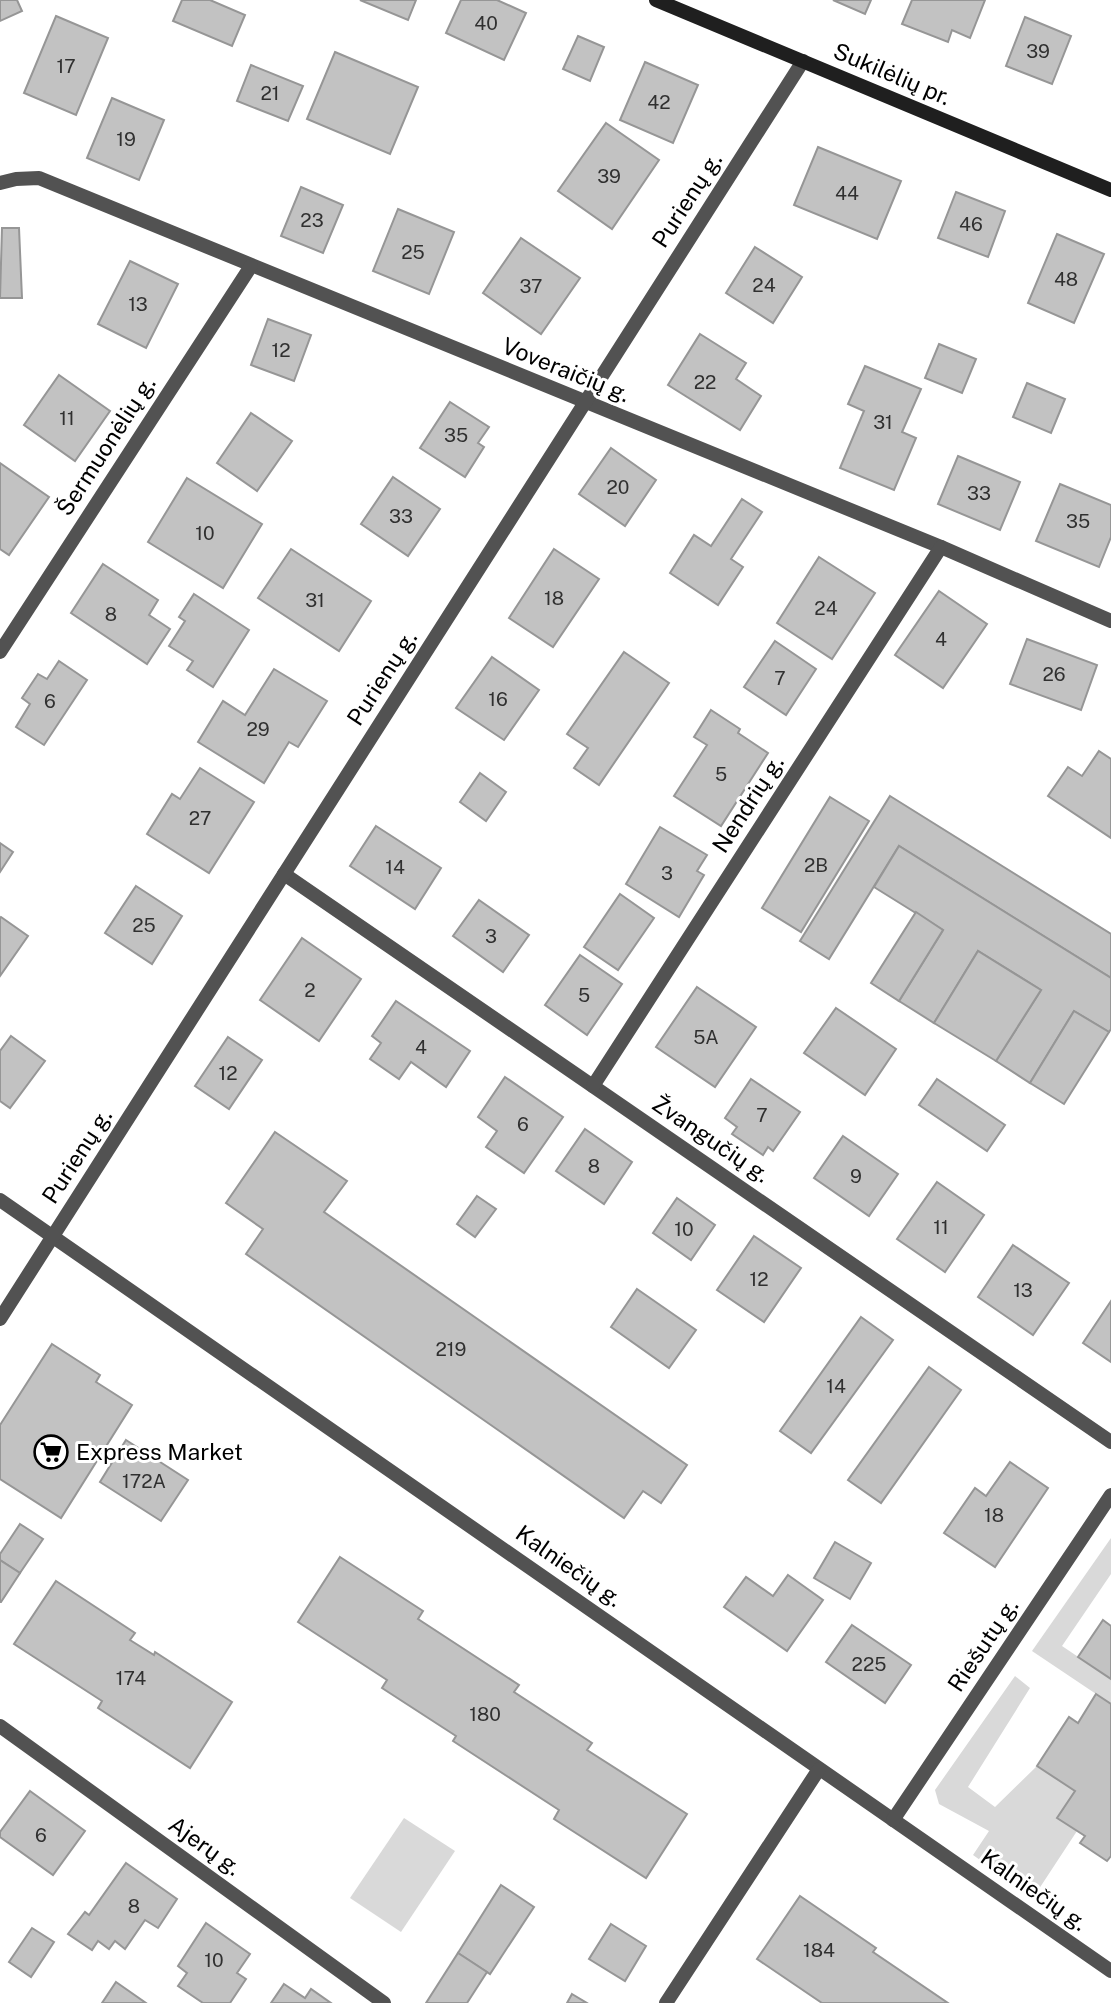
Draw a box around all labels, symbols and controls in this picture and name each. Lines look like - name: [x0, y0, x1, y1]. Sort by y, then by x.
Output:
- house number: 40: [474, 12, 498, 34]
- street label: Sukilėlių pr.: [829, 37, 955, 110]
- house number: 39: [1026, 40, 1050, 62]
- house number: 17: [56, 55, 76, 77]
- house number: 21: [260, 82, 280, 104]
- house number: 42: [647, 91, 671, 113]
- house number: 19: [116, 128, 136, 150]
- street label: Purienų g.: [646, 147, 727, 252]
- house number: 39: [597, 165, 621, 187]
- house number: 44: [835, 182, 859, 204]
- house number: 23: [300, 209, 324, 231]
- house number: 46: [959, 213, 983, 235]
- house number: 25: [401, 241, 425, 263]
- house number: 48: [1054, 268, 1078, 290]
- house number: 24: [752, 274, 776, 296]
- house number: 37: [519, 275, 543, 297]
- house number: 13: [128, 293, 148, 315]
- street label: Voveraičių g.: [498, 332, 634, 407]
- house number: 12: [271, 339, 291, 361]
- street label: Šermuonėlių g.: [50, 371, 161, 521]
- house number: 22: [694, 371, 716, 393]
- house number: 11: [59, 407, 75, 429]
- house number: 31: [873, 411, 893, 433]
- house number: 35: [444, 424, 468, 446]
- house number: 20: [607, 476, 629, 498]
- house number: 33: [967, 482, 991, 504]
- house number: 33: [389, 505, 413, 527]
- house number: 35: [1066, 510, 1090, 532]
- house number: 10: [195, 522, 215, 544]
- house number: 18: [544, 587, 564, 609]
- house number: 31: [305, 589, 325, 611]
- house number: 24: [814, 597, 838, 619]
- house number: 8: [105, 603, 117, 625]
- street label: Purienų g.: [341, 625, 422, 730]
- house number: 4: [935, 628, 947, 650]
- house number: 26: [1042, 663, 1066, 685]
- house number: 7: [774, 667, 786, 689]
- house number: 16: [488, 688, 508, 710]
- house number: 6: [44, 690, 56, 712]
- house number: 29: [246, 718, 270, 740]
- street label: Nendrių g.: [706, 750, 789, 857]
- house number: 5: [715, 763, 727, 785]
- house number: 27: [189, 807, 211, 829]
- house number: 2B: [804, 854, 828, 876]
- house number: 14: [385, 856, 405, 878]
- house number: 3: [661, 862, 673, 884]
- house number: 25: [132, 914, 156, 936]
- house number: 3: [485, 925, 497, 947]
- house number: 2: [304, 979, 316, 1001]
- house number: 5: [578, 984, 590, 1006]
- house number: 5A: [693, 1026, 719, 1048]
- house number: 4: [415, 1036, 427, 1058]
- house number: 12: [218, 1062, 238, 1084]
- street label: Žvangučių g.: [648, 1089, 775, 1188]
- street label: Purienų g.: [36, 1103, 117, 1208]
- house number: 7: [756, 1104, 768, 1126]
- house number: 6: [517, 1113, 529, 1135]
- house number: 8: [588, 1155, 600, 1177]
- house number: 9: [850, 1165, 862, 1187]
- house number: 11: [933, 1216, 949, 1238]
- house number: 10: [674, 1218, 694, 1240]
- house number: 12: [749, 1268, 769, 1290]
- house number: 13: [1013, 1279, 1033, 1301]
- house number: 219: [436, 1338, 466, 1360]
- house number: 14: [826, 1375, 846, 1397]
- supermarket icon: Express Market: [32, 1433, 70, 1471]
- place label: Express Market: [76, 1438, 243, 1465]
- house number: 172A: [122, 1470, 166, 1492]
- house number: 18: [984, 1504, 1004, 1526]
- street label: Kalniečių g.: [511, 1519, 628, 1612]
- street label: Riešutų g.: [942, 1593, 1024, 1696]
- house number: 225: [852, 1653, 886, 1675]
- house number: 174: [116, 1667, 146, 1689]
- house number: 180: [469, 1703, 501, 1725]
- street label: Ajerų g.: [164, 1810, 247, 1881]
- house number: 6: [35, 1824, 47, 1846]
- street label: Kalniečių g.: [976, 1843, 1093, 1936]
- house number: 8: [128, 1895, 140, 1917]
- house number: 184: [803, 1939, 835, 1961]
- house number: 10: [204, 1949, 224, 1971]

